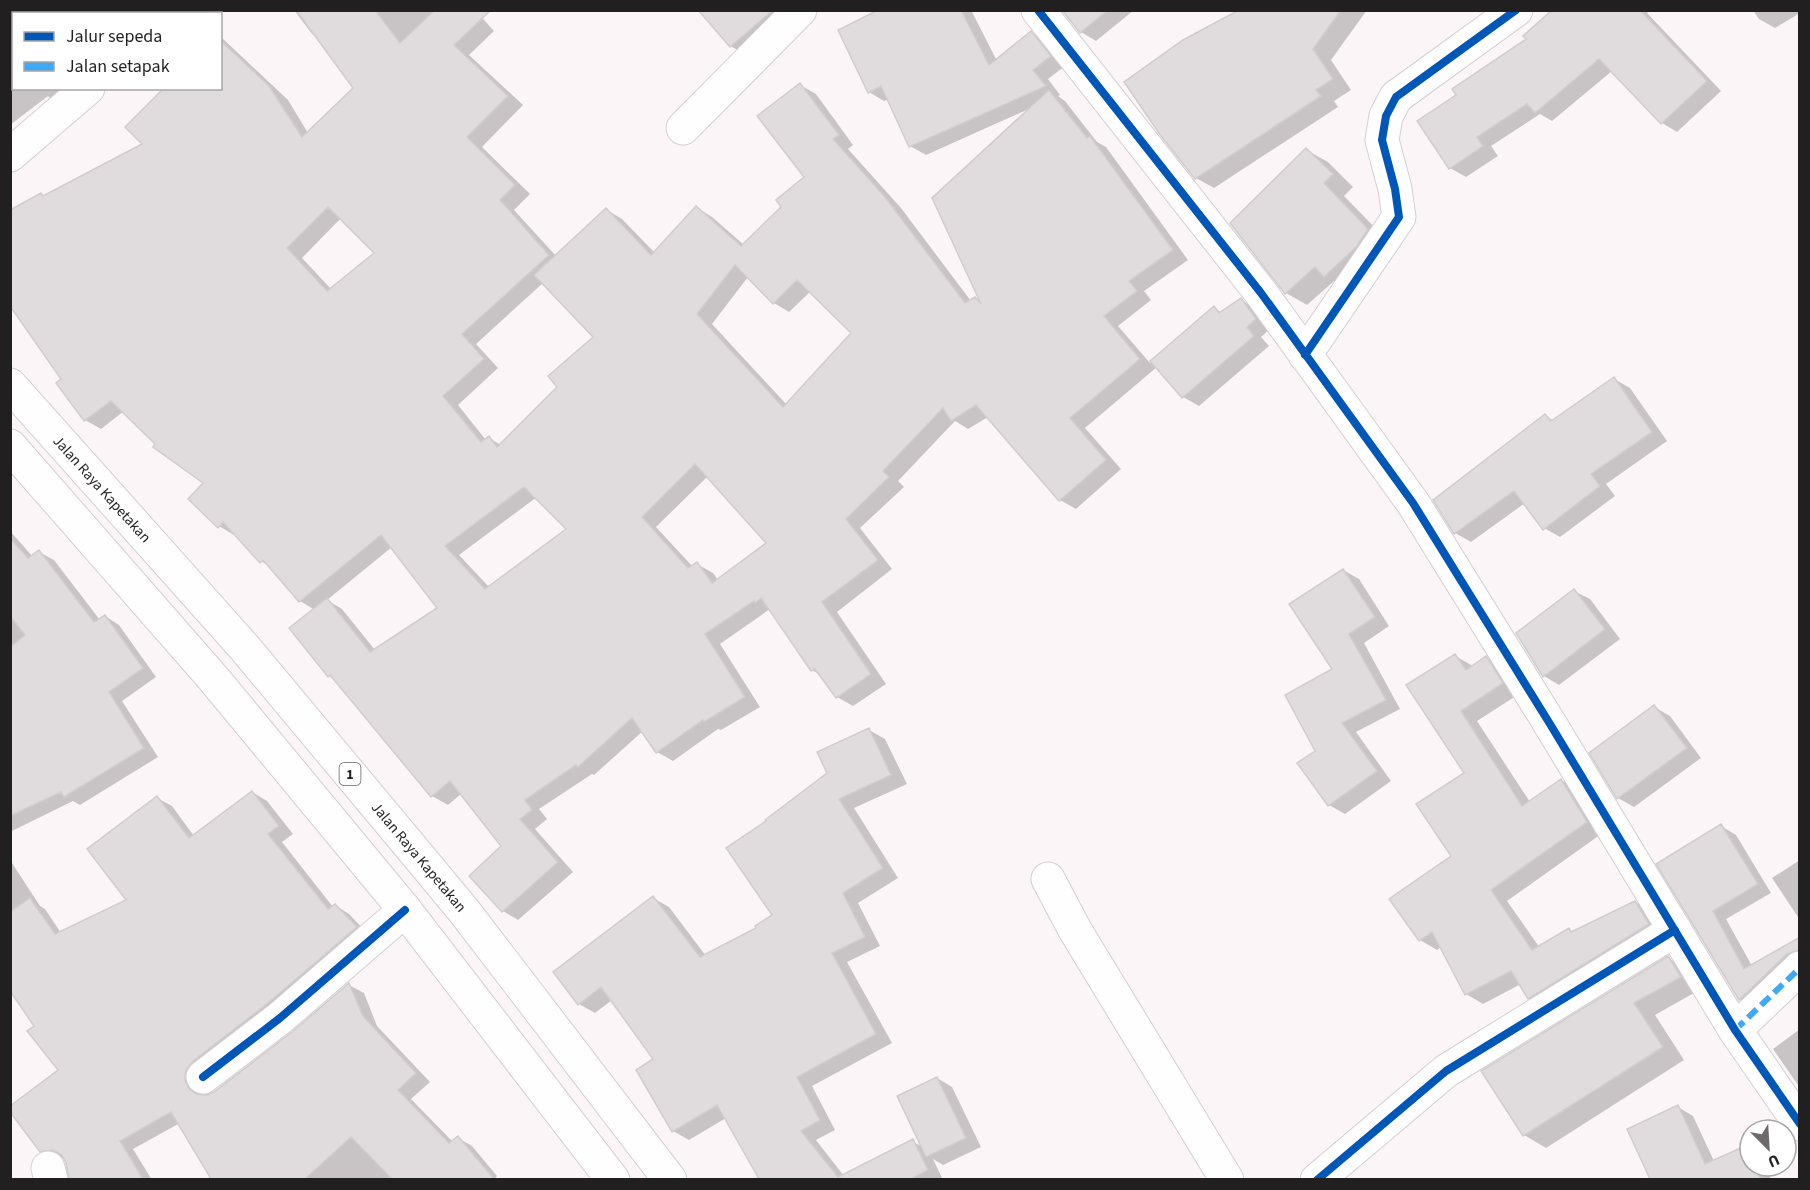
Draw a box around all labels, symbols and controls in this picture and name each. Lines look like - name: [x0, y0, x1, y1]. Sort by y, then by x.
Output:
- legend: [12, 12, 222, 90]
- text: Jalur sepeda: [66, 24, 162, 49]
- text: Jalan setapak: [66, 54, 170, 79]
- street label: Jalan Raya Kapetakan: [48, 431, 156, 548]
- road number: 1: [340, 763, 360, 785]
- street label: Jalan Raya Kapetakan: [366, 798, 471, 917]
- north arrow: [1738, 1118, 1798, 1178]
- text: U: [1764, 1149, 1783, 1173]

